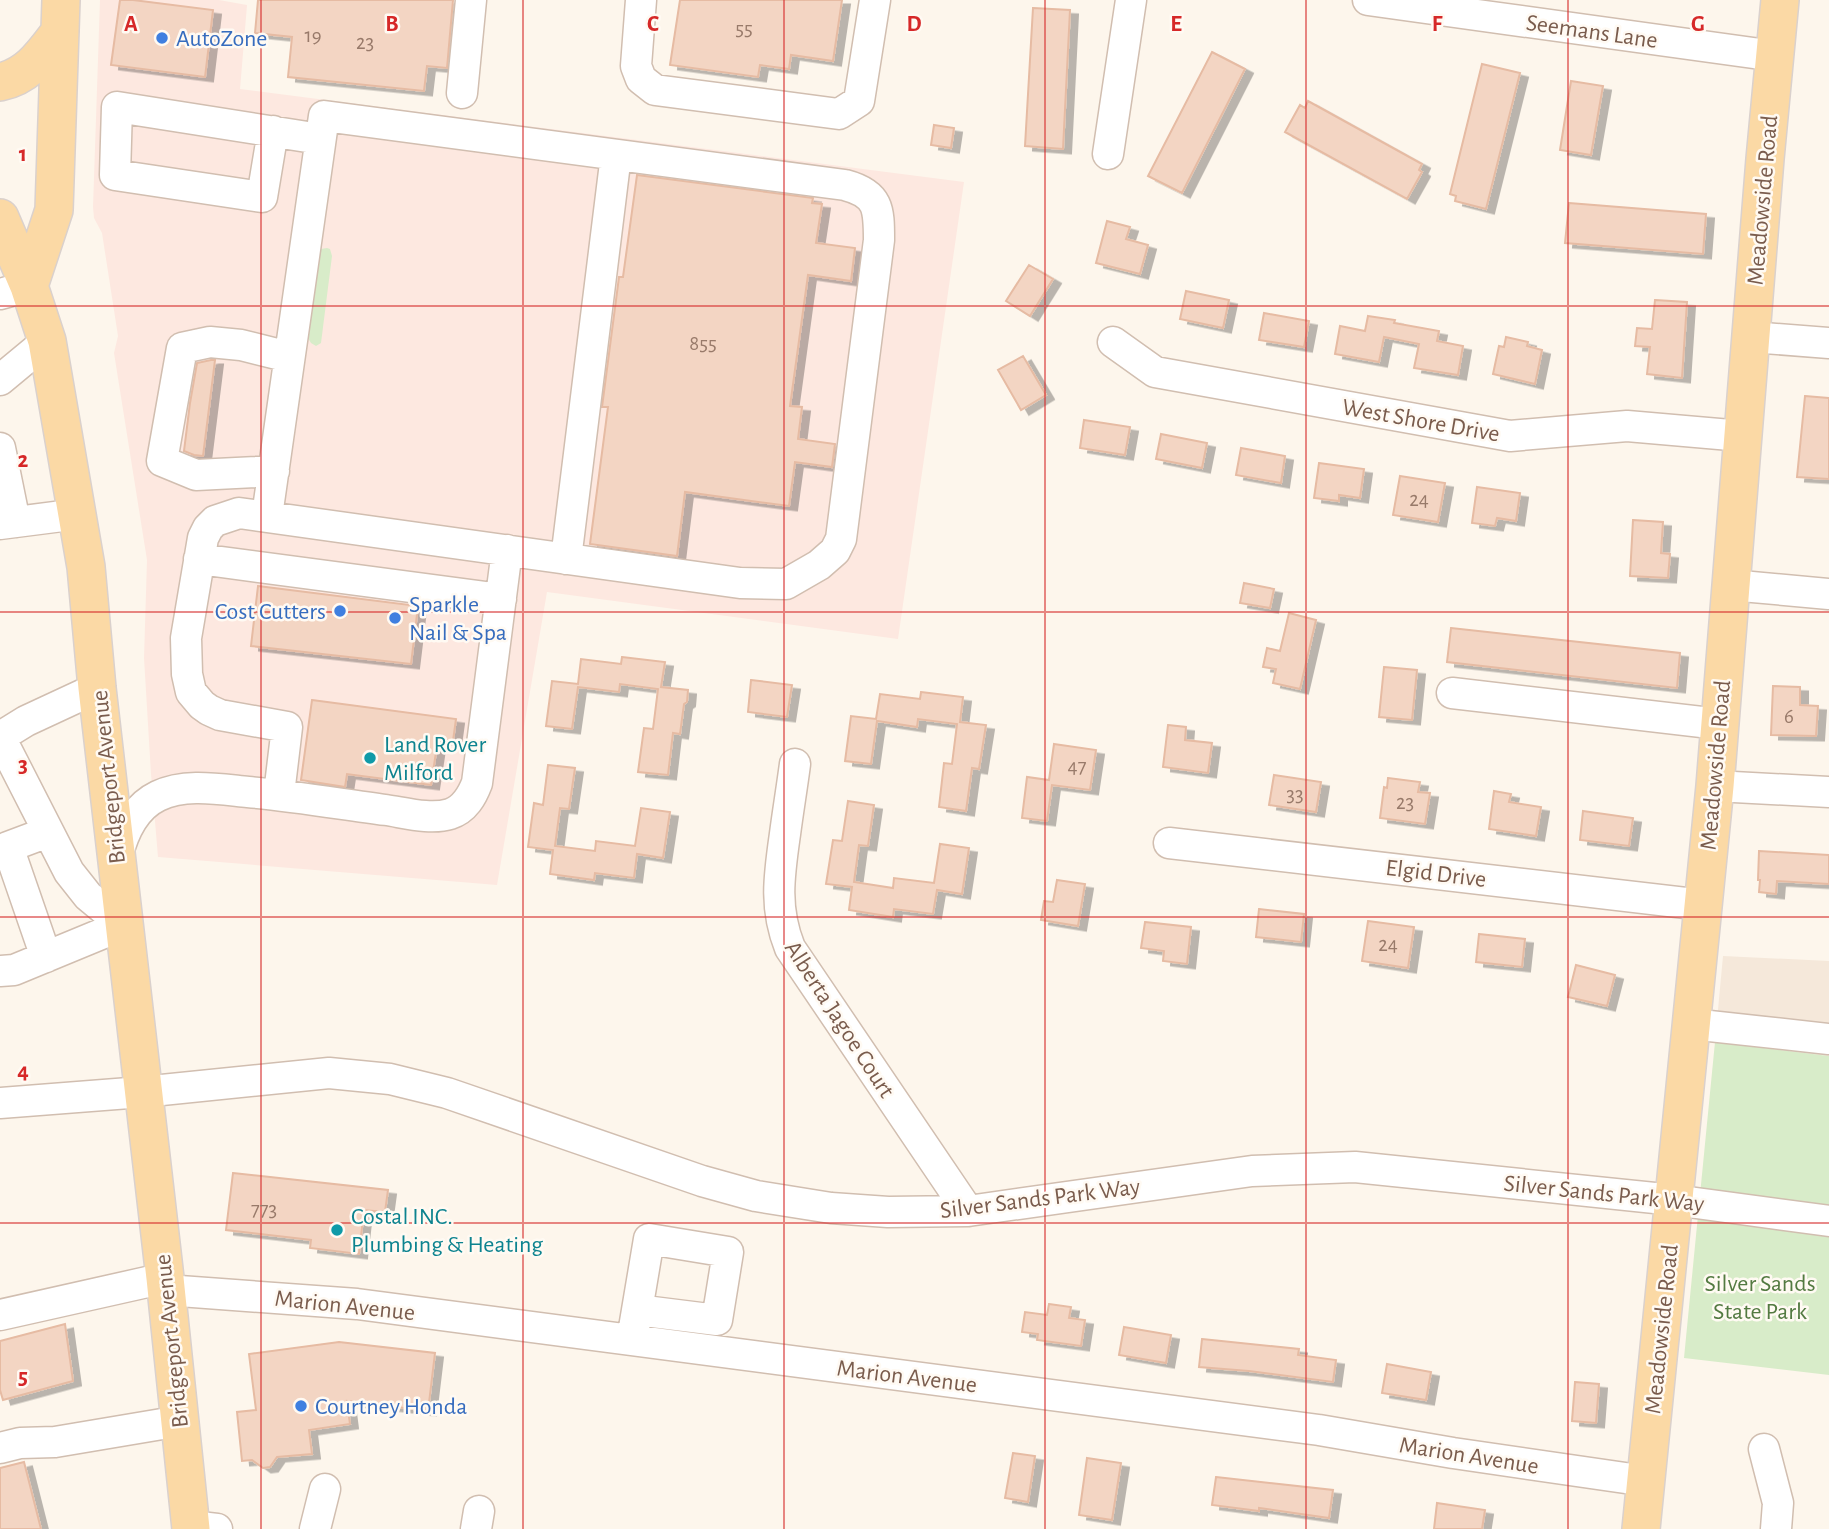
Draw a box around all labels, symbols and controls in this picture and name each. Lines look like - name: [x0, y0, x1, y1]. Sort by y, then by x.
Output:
- street label: Seemans Lane: [1525, 11, 1659, 53]
- text: A: [124, 13, 138, 36]
- text: B: [385, 13, 399, 36]
- text: C: [647, 13, 659, 36]
- text: D: [906, 13, 922, 36]
- text: E: [1170, 13, 1182, 36]
- text: F: [1432, 13, 1443, 36]
- text: G: [1691, 13, 1705, 36]
- house number: 55: [735, 18, 753, 39]
- house number: 19: [304, 25, 322, 46]
- place label: AutoZone: [176, 27, 267, 51]
- marker: AutoZone: [154, 30, 170, 46]
- house number: 23: [356, 32, 374, 53]
- street label: Meadowside Road: [1744, 114, 1782, 286]
- text: 1: [19, 143, 27, 166]
- house number: 855: [689, 333, 717, 354]
- street label: West Shore Drive: [1340, 395, 1502, 447]
- text: 2: [18, 449, 29, 472]
- house number: 24: [1409, 489, 1429, 510]
- place label: Sparkle Nail & Spa: [409, 593, 507, 645]
- place label: Cost Cutters: [215, 600, 326, 624]
- marker: Cost Cutters: [332, 603, 348, 619]
- marker: Sparkle Nail & Spa: [387, 610, 403, 626]
- street label: Meadowside Road: [1697, 679, 1735, 851]
- street label: Bridgeport Avenue: [88, 689, 130, 865]
- house number: 6: [1784, 706, 1794, 727]
- place label: Land Rover Milford: [384, 733, 486, 785]
- marker: Land Rover Milford: [362, 750, 378, 766]
- text: 3: [18, 754, 28, 777]
- house number: 47: [1068, 756, 1087, 777]
- house number: 33: [1286, 784, 1304, 805]
- house number: 23: [1396, 792, 1414, 813]
- street label: Elgid Drive: [1384, 856, 1488, 892]
- house number: 24: [1378, 934, 1398, 955]
- street label: Alberta Jagoe Court: [780, 937, 899, 1102]
- text: 4: [17, 1060, 29, 1083]
- street label: Silver Sands Park Way: [1502, 1172, 1705, 1216]
- street label: Silver Sands Park Way: [939, 1175, 1142, 1223]
- house number: 773: [251, 1199, 277, 1220]
- place label: Costal INC. Plumbing & Heating: [351, 1205, 543, 1257]
- marker: Costal INC. Plumbing & Heating: [329, 1222, 345, 1238]
- street label: Meadowside Road: [1641, 1243, 1683, 1415]
- street label: Bridgeport Avenue: [151, 1253, 193, 1429]
- park label: Silver Sands State Park: [1704, 1272, 1816, 1324]
- street label: Marion Avenue: [274, 1287, 416, 1325]
- street label: Marion Avenue: [835, 1356, 978, 1397]
- text: 5: [18, 1366, 28, 1389]
- place label: Courtney Honda: [315, 1395, 467, 1419]
- marker: Courtney Honda: [293, 1398, 309, 1414]
- street label: Marion Avenue: [1397, 1433, 1540, 1479]

